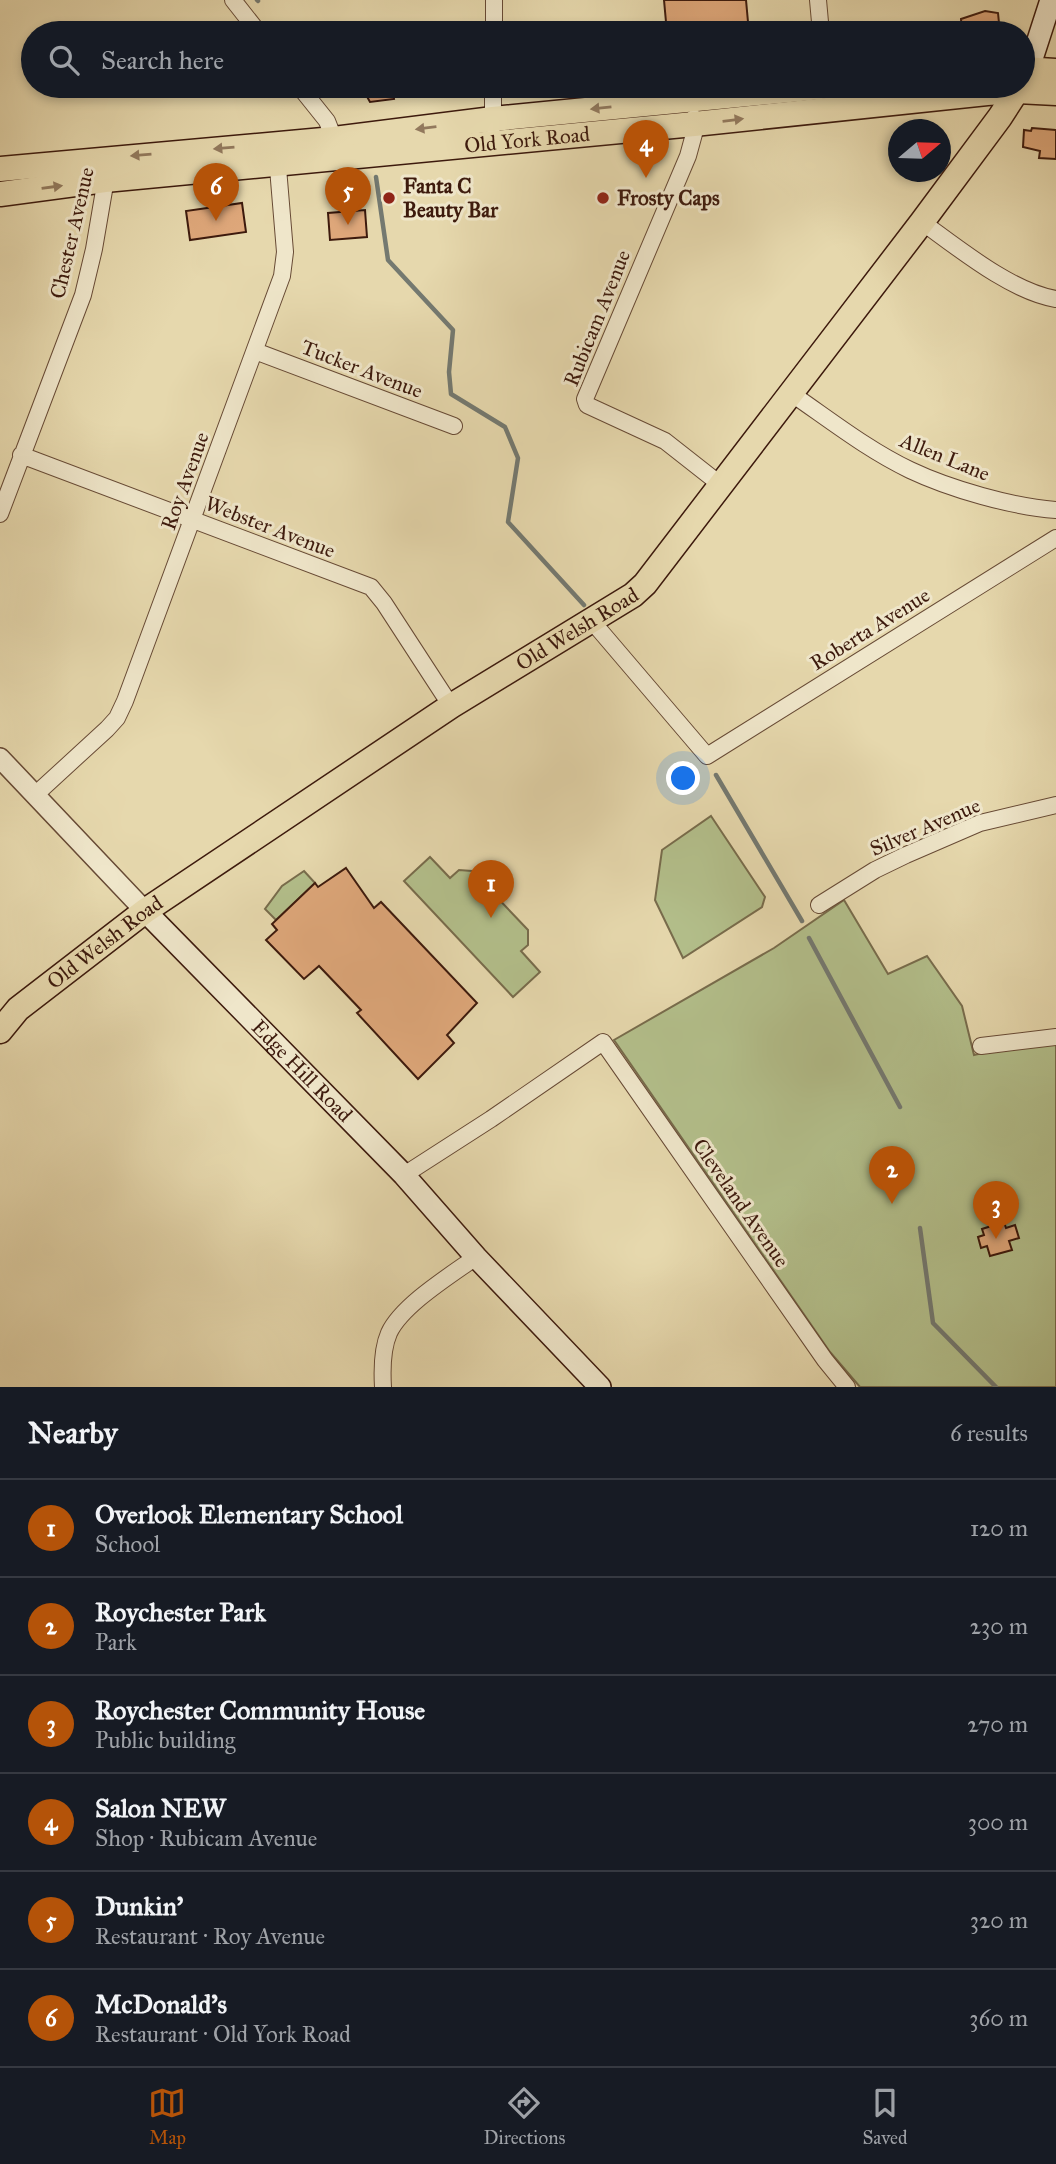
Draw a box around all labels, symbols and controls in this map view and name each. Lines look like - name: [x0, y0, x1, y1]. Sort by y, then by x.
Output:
- search box: [21, 21, 1035, 98]
- icon: search: [45, 41, 83, 79]
- text: Search here: [101, 44, 224, 76]
- one-way arrow: [590, 103, 612, 114]
- one-way arrow: [722, 114, 744, 125]
- north arrow: [888, 119, 951, 182]
- pin: 4: [623, 120, 669, 178]
- street label: Old York Road: [463, 121, 592, 159]
- one-way arrow: [414, 122, 436, 133]
- one-way arrow: [213, 143, 235, 154]
- one-way arrow: [130, 150, 152, 161]
- pin: 6: [193, 163, 239, 221]
- street label: Chester Avenue: [44, 165, 100, 301]
- pin: 5: [325, 167, 371, 225]
- place label: Fanta C Beauty Bar: [403, 173, 499, 223]
- one-way arrow: [42, 181, 64, 192]
- place label: Frosty Caps: [617, 185, 720, 211]
- marker: Fanta C Beauty Bar: [381, 190, 397, 206]
- marker: Frosty Caps: [595, 190, 611, 206]
- street label: Rubicam Avenue: [558, 246, 636, 390]
- street label: Tucker Avenue: [298, 334, 427, 404]
- street label: Allen Lane: [895, 427, 994, 487]
- street label: Roy Avenue: [155, 428, 215, 534]
- street label: Webster Avenue: [201, 490, 339, 564]
- street label: Old Welsh Road: [511, 582, 644, 676]
- street label: Roberta Avenue: [805, 582, 935, 676]
- your location: [666, 761, 700, 795]
- street label: Silver Avenue: [866, 792, 984, 862]
- pin: 1: [468, 860, 514, 918]
- street label: Old Welsh Road: [42, 890, 168, 995]
- street label: Edge Hill Road: [246, 1014, 358, 1128]
- street label: Cleveland Avenue: [687, 1134, 795, 1273]
- pin: 2: [869, 1146, 915, 1204]
- pin: 3: [973, 1181, 1019, 1239]
- text: Nearby: [28, 1415, 118, 1451]
- text: 6 results: [950, 1419, 1028, 1447]
- text: Overlook Elementary School: [95, 1498, 403, 1530]
- text: 1: [46, 1514, 56, 1542]
- text: 120 m: [970, 1514, 1028, 1542]
- text: School: [95, 1530, 160, 1558]
- text: Roychester Park: [95, 1596, 266, 1628]
- text: 2: [45, 1612, 57, 1640]
- text: 230 m: [970, 1612, 1028, 1640]
- text: Park: [95, 1628, 137, 1656]
- text: Roychester Community House: [95, 1694, 425, 1726]
- text: 3: [46, 1710, 56, 1738]
- text: 270 m: [967, 1710, 1028, 1738]
- text: Public building: [95, 1726, 235, 1754]
- text: Salon NEW: [95, 1792, 226, 1824]
- text: 4: [45, 1808, 57, 1836]
- text: 300 m: [968, 1808, 1028, 1836]
- text: Shop · Rubicam Avenue: [95, 1824, 317, 1852]
- text: Dunkin': [95, 1890, 183, 1922]
- text: 5: [46, 1906, 56, 1934]
- text: 320 m: [970, 1906, 1028, 1934]
- text: Restaurant · Roy Avenue: [95, 1922, 325, 1950]
- text: McDonald's: [95, 1988, 227, 2020]
- text: 6: [45, 2004, 57, 2032]
- text: 360 m: [969, 2004, 1028, 2032]
- text: Restaurant · Old York Road: [95, 2020, 351, 2048]
- tab: Map: [148, 2084, 186, 2149]
- tab: Directions: [483, 2084, 565, 2149]
- tab: Saved: [862, 2084, 908, 2149]

